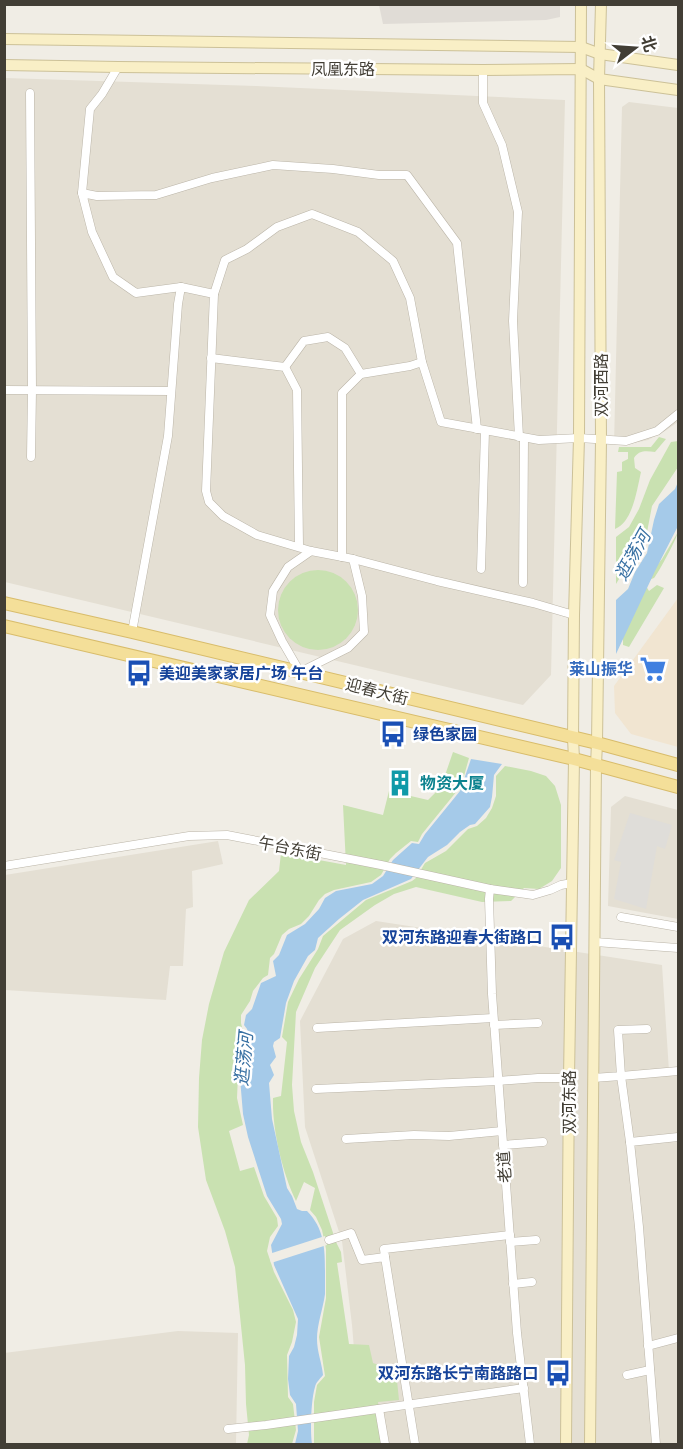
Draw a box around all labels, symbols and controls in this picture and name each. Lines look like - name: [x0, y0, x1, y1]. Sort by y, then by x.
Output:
- north arrow: [605, 18, 665, 78]
- text: 北: [637, 33, 661, 54]
- street label: 凤凰东路: [311, 59, 375, 79]
- street label: 双河西路: [591, 353, 611, 417]
- water label: 逛荡河: [609, 523, 656, 584]
- supermarket icon: 莱山振华: [638, 654, 668, 684]
- bus stop icon: 美迎美家家居广场 午台: [124, 658, 154, 688]
- place label: 莱山振华: [569, 659, 633, 679]
- place label: 美迎美家家居广场 午台: [159, 663, 323, 683]
- street label: 迎春大街: [344, 674, 410, 708]
- bus stop icon: 绿色家园: [378, 719, 408, 749]
- place label: 绿色家园: [413, 724, 477, 744]
- building icon: 物资大厦: [385, 768, 415, 798]
- place label: 物资大厦: [420, 773, 484, 793]
- street label: 午台东街: [257, 832, 323, 864]
- bus stop icon: 双河东路迎春大街路口: [547, 922, 577, 952]
- place label: 双河东路迎春大街路口: [382, 927, 542, 947]
- water label: 逛荡河: [230, 1028, 257, 1087]
- street label: 双河东路: [559, 1070, 579, 1134]
- street label: 老道: [493, 1150, 515, 1184]
- bus stop icon: 双河东路长宁南路路口: [543, 1358, 573, 1388]
- place label: 双河东路长宁南路路口: [378, 1363, 538, 1383]

